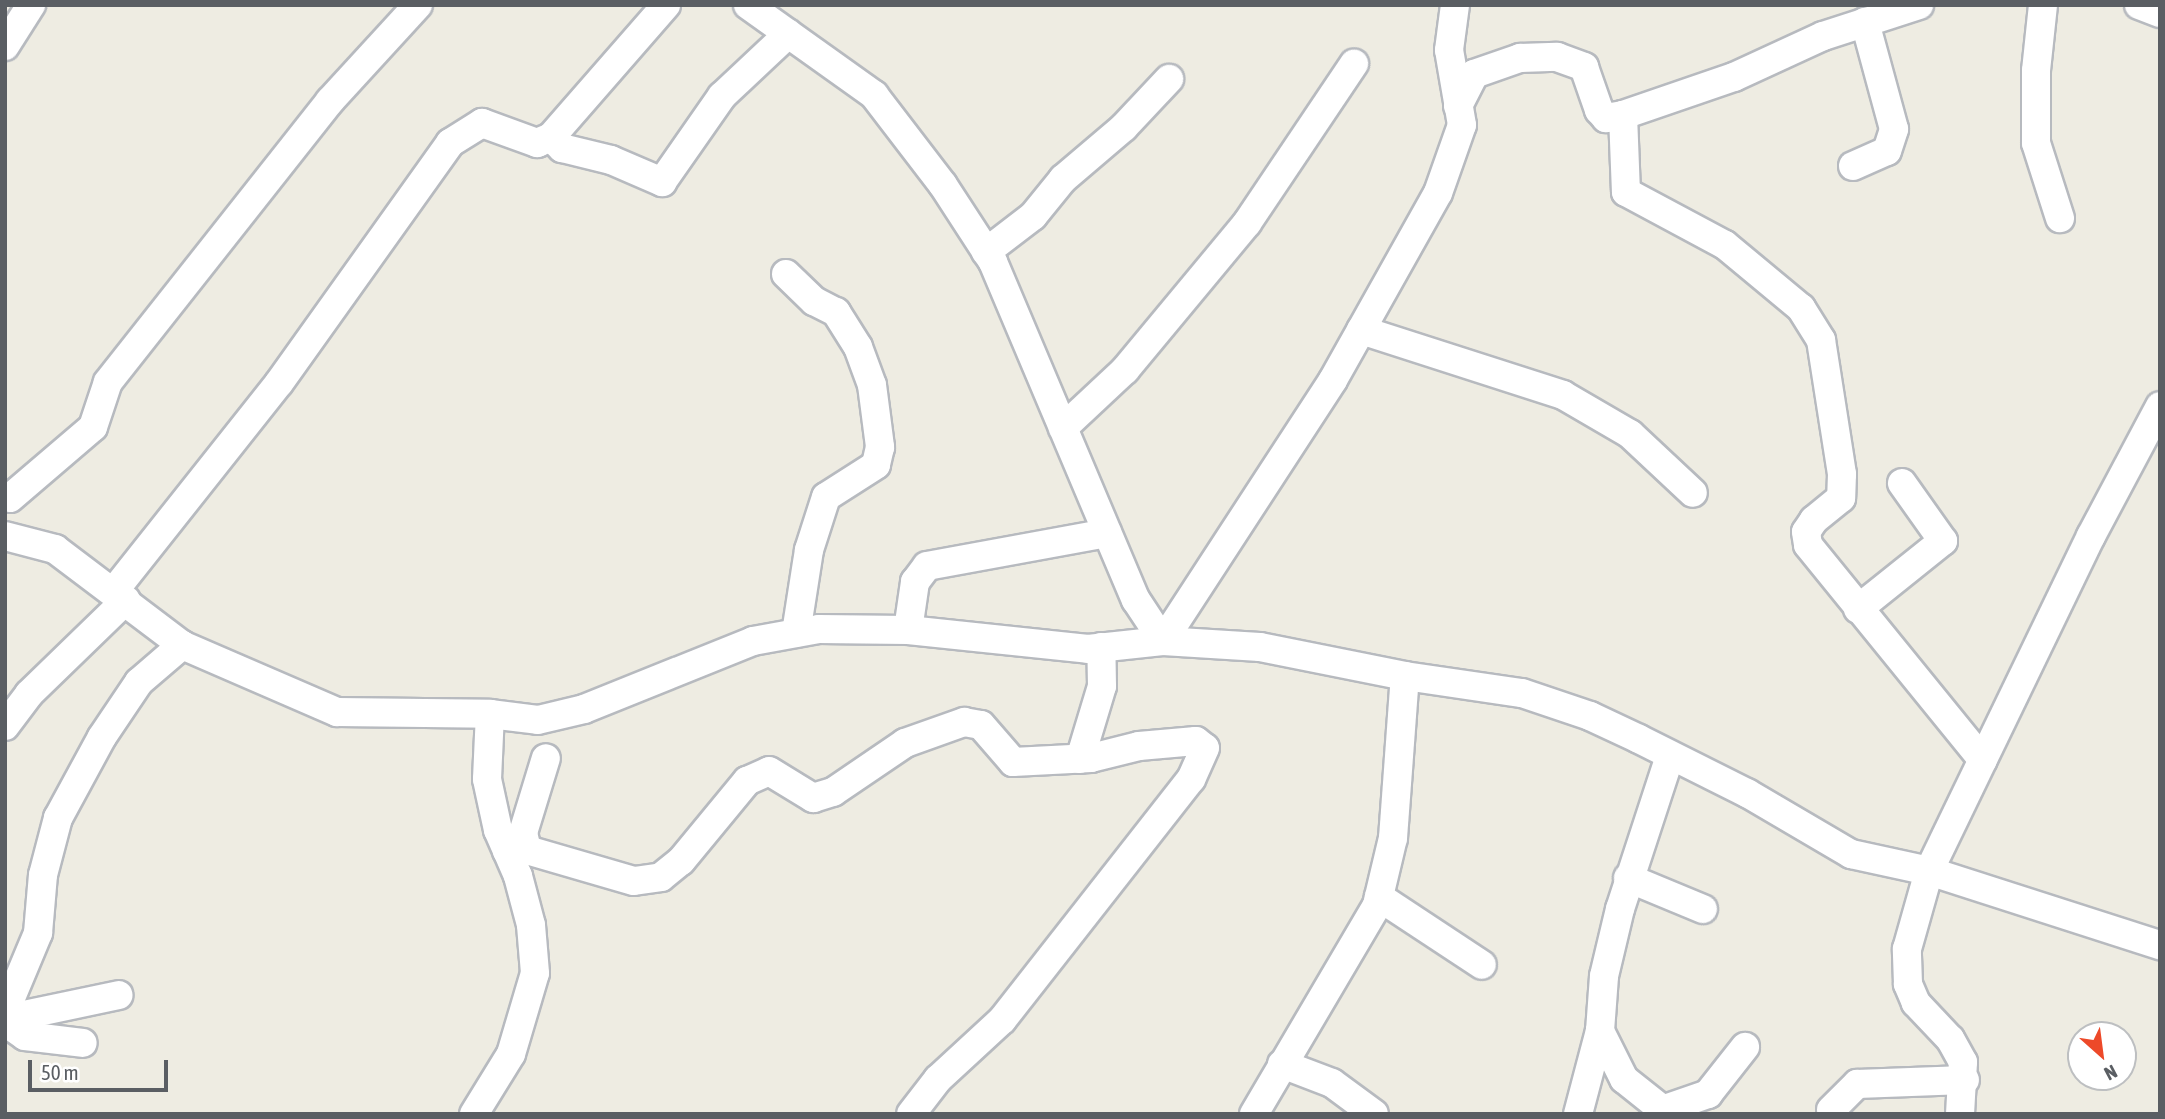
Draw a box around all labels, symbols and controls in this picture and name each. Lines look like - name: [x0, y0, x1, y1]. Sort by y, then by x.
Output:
- north arrow: [2067, 1021, 2137, 1091]
- scale bar: [32, 1046, 172, 1090]
- text: 50 m: [41, 1060, 79, 1084]
- text: N: [2101, 1060, 2121, 1085]

